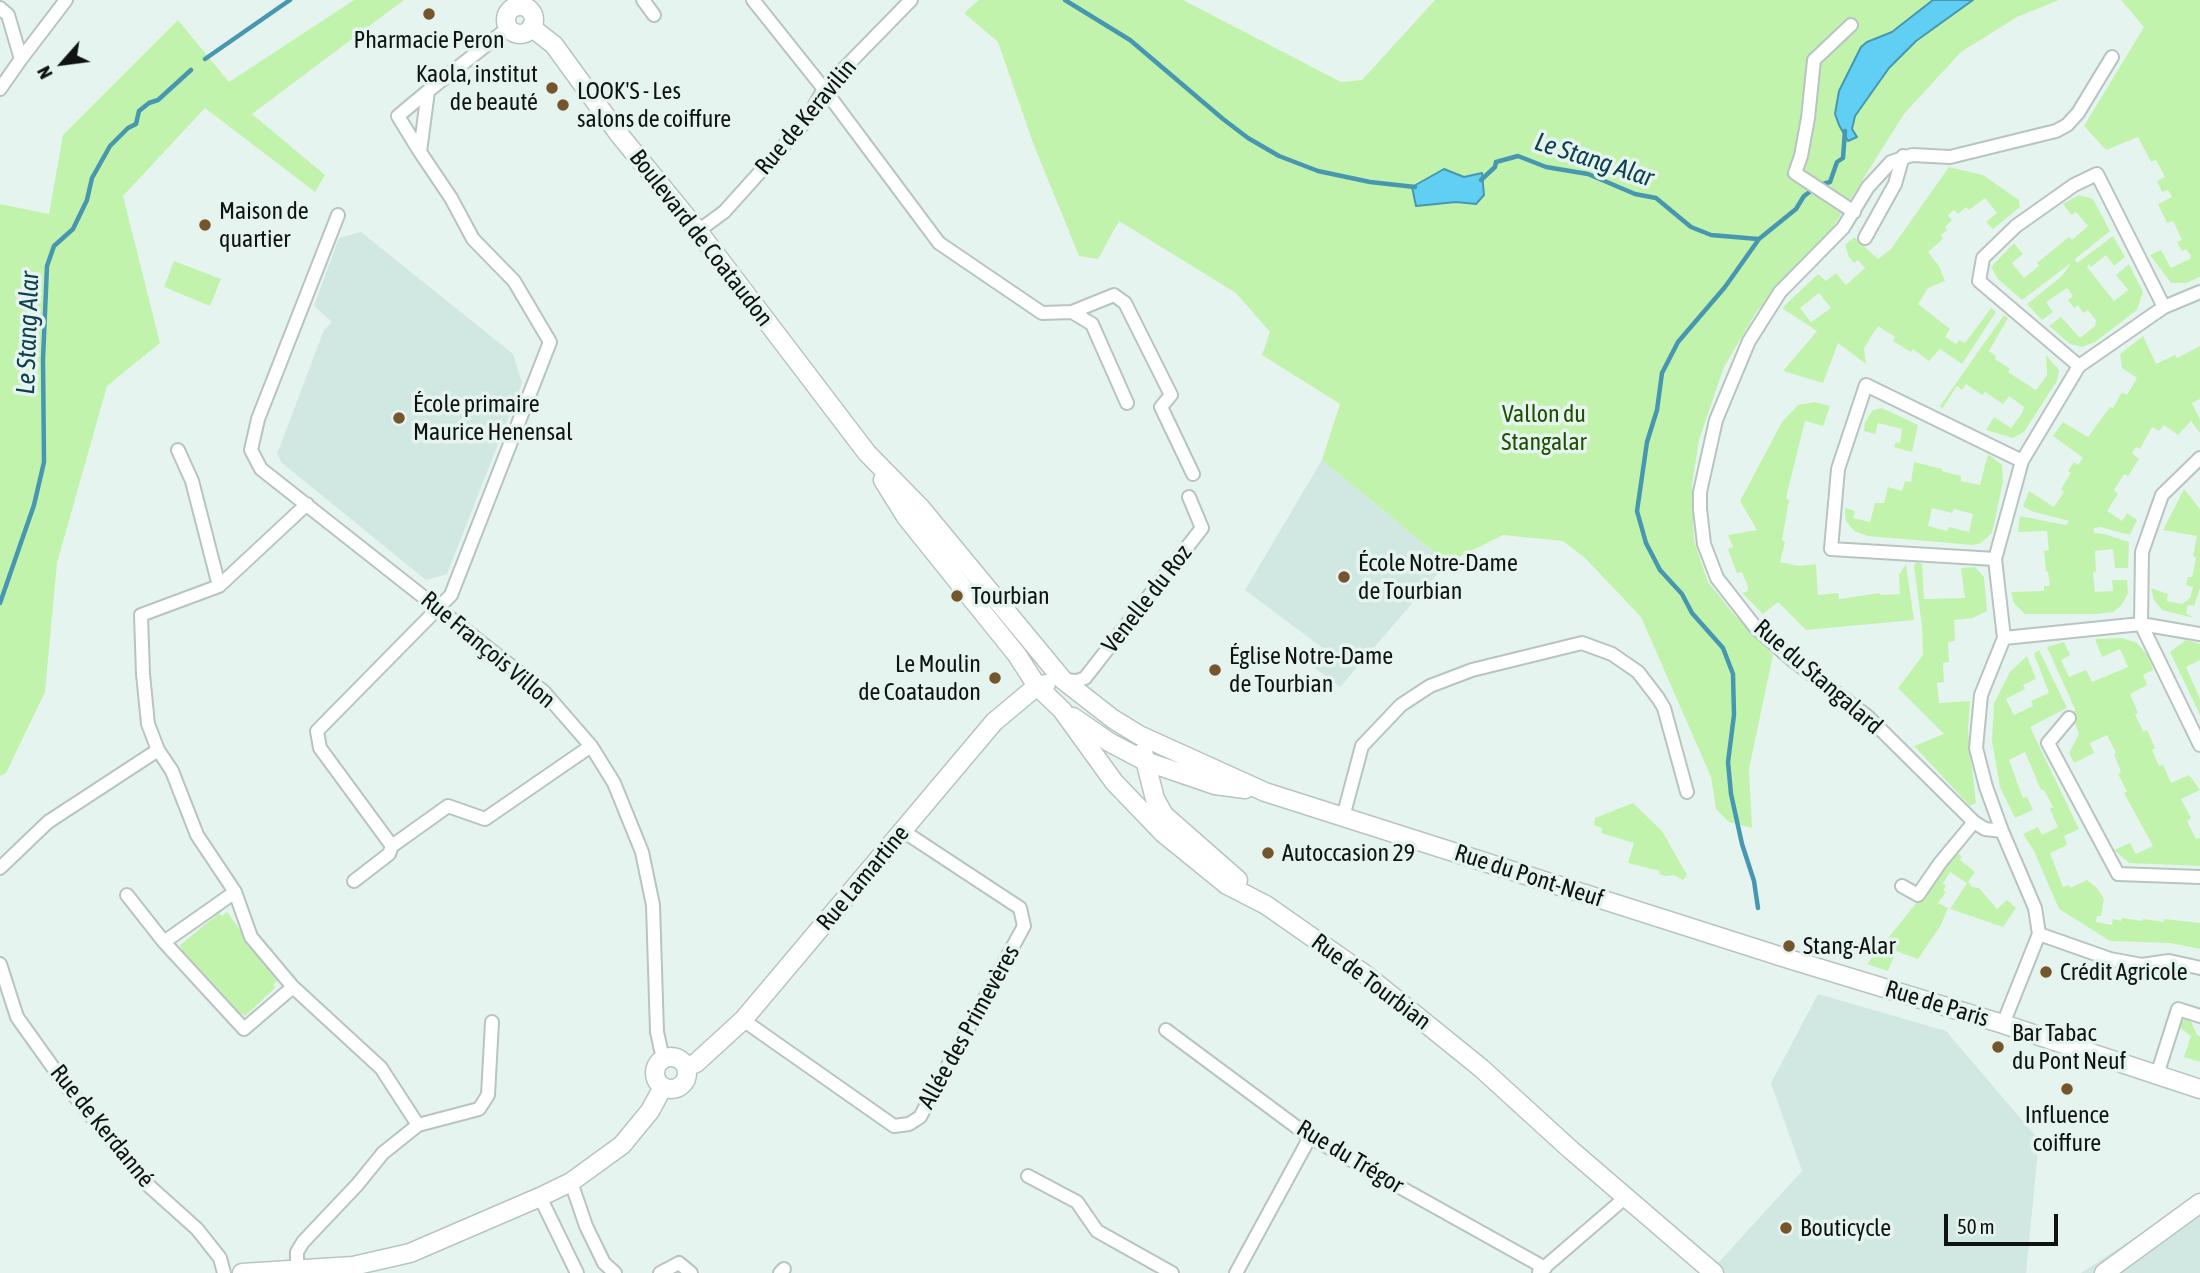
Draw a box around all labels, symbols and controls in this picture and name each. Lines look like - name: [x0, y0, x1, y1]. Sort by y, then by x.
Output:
- marker: Pharmacie Peron: [421, 6, 437, 22]
- place label: Pharmacie Peron: [353, 26, 505, 54]
- north arrow: [28, 28, 98, 98]
- street label: Rue de Keravilin: [749, 53, 863, 181]
- place label: Kaola, institut de beauté: [416, 60, 538, 116]
- text: N: [32, 63, 57, 83]
- place label: LOOK'S - Les salons de coiffure: [577, 77, 731, 133]
- marker: Kaola, institut de beauté: [544, 80, 560, 96]
- marker: LOOK'S - Les salons de coiffure: [555, 97, 571, 113]
- water label: Le Stang Alar: [1531, 126, 1657, 194]
- street label: Boulevard de Coataudon: [623, 144, 779, 332]
- place label: Maison de quartier: [219, 197, 309, 253]
- marker: Maison de quartier: [197, 217, 213, 233]
- water label: Le Stang Alar: [10, 271, 46, 395]
- place label: École primaire Maurice Henensal: [413, 390, 573, 446]
- park label: Vallon du Stangalar: [1501, 400, 1587, 456]
- marker: École primaire Maurice Henensal: [391, 410, 407, 426]
- street label: Venelle du Roz: [1096, 539, 1198, 659]
- place label: École Notre-Dame de Tourbian: [1358, 549, 1518, 605]
- marker: École Notre-Dame de Tourbian: [1336, 569, 1352, 585]
- place label: Tourbian: [971, 582, 1050, 610]
- street label: Rue François Villon: [415, 585, 561, 715]
- marker: Tourbian: [949, 588, 965, 604]
- street label: Rue du Stangalard: [1748, 613, 1888, 741]
- place label: Église Notre-Dame de Tourbian: [1229, 642, 1393, 698]
- place label: Le Moulin de Coataudon: [858, 650, 981, 706]
- marker: Église Notre-Dame de Tourbian: [1207, 662, 1223, 678]
- marker: Le Moulin de Coataudon: [987, 670, 1003, 686]
- street label: Rue Lamartine: [811, 820, 915, 936]
- street label: Rue du Pont-Neuf: [1451, 838, 1607, 914]
- place label: Autoccasion 29: [1282, 839, 1415, 867]
- marker: Autoccasion 29: [1260, 845, 1276, 861]
- street label: Rue de Tourbian: [1306, 928, 1436, 1036]
- place label: Stang-Alar: [1803, 932, 1895, 960]
- marker: Stang-Alar: [1781, 938, 1797, 954]
- street label: Allée des Primevères: [912, 940, 1026, 1114]
- place label: Crédit Agricole: [2060, 958, 2188, 986]
- marker: Crédit Agricole: [2038, 964, 2054, 980]
- street label: Rue de Paris: [1882, 975, 1992, 1033]
- place label: Bar Tabac du Pont Neuf: [2012, 1019, 2126, 1075]
- marker: Bar Tabac du Pont Neuf: [1990, 1039, 2006, 1055]
- street label: Rue de Kerdanné: [44, 1059, 160, 1193]
- marker: Influence coiffure: [2059, 1081, 2075, 1097]
- place label: Influence coiffure: [2025, 1101, 2109, 1157]
- street label: Rue du Trégor: [1291, 1114, 1409, 1200]
- scale bar: [1948, 1200, 2062, 1244]
- place label: Bouticycle: [1800, 1214, 1891, 1242]
- text: 50 m: [1957, 1214, 1995, 1238]
- marker: Bouticycle: [1778, 1220, 1794, 1236]

